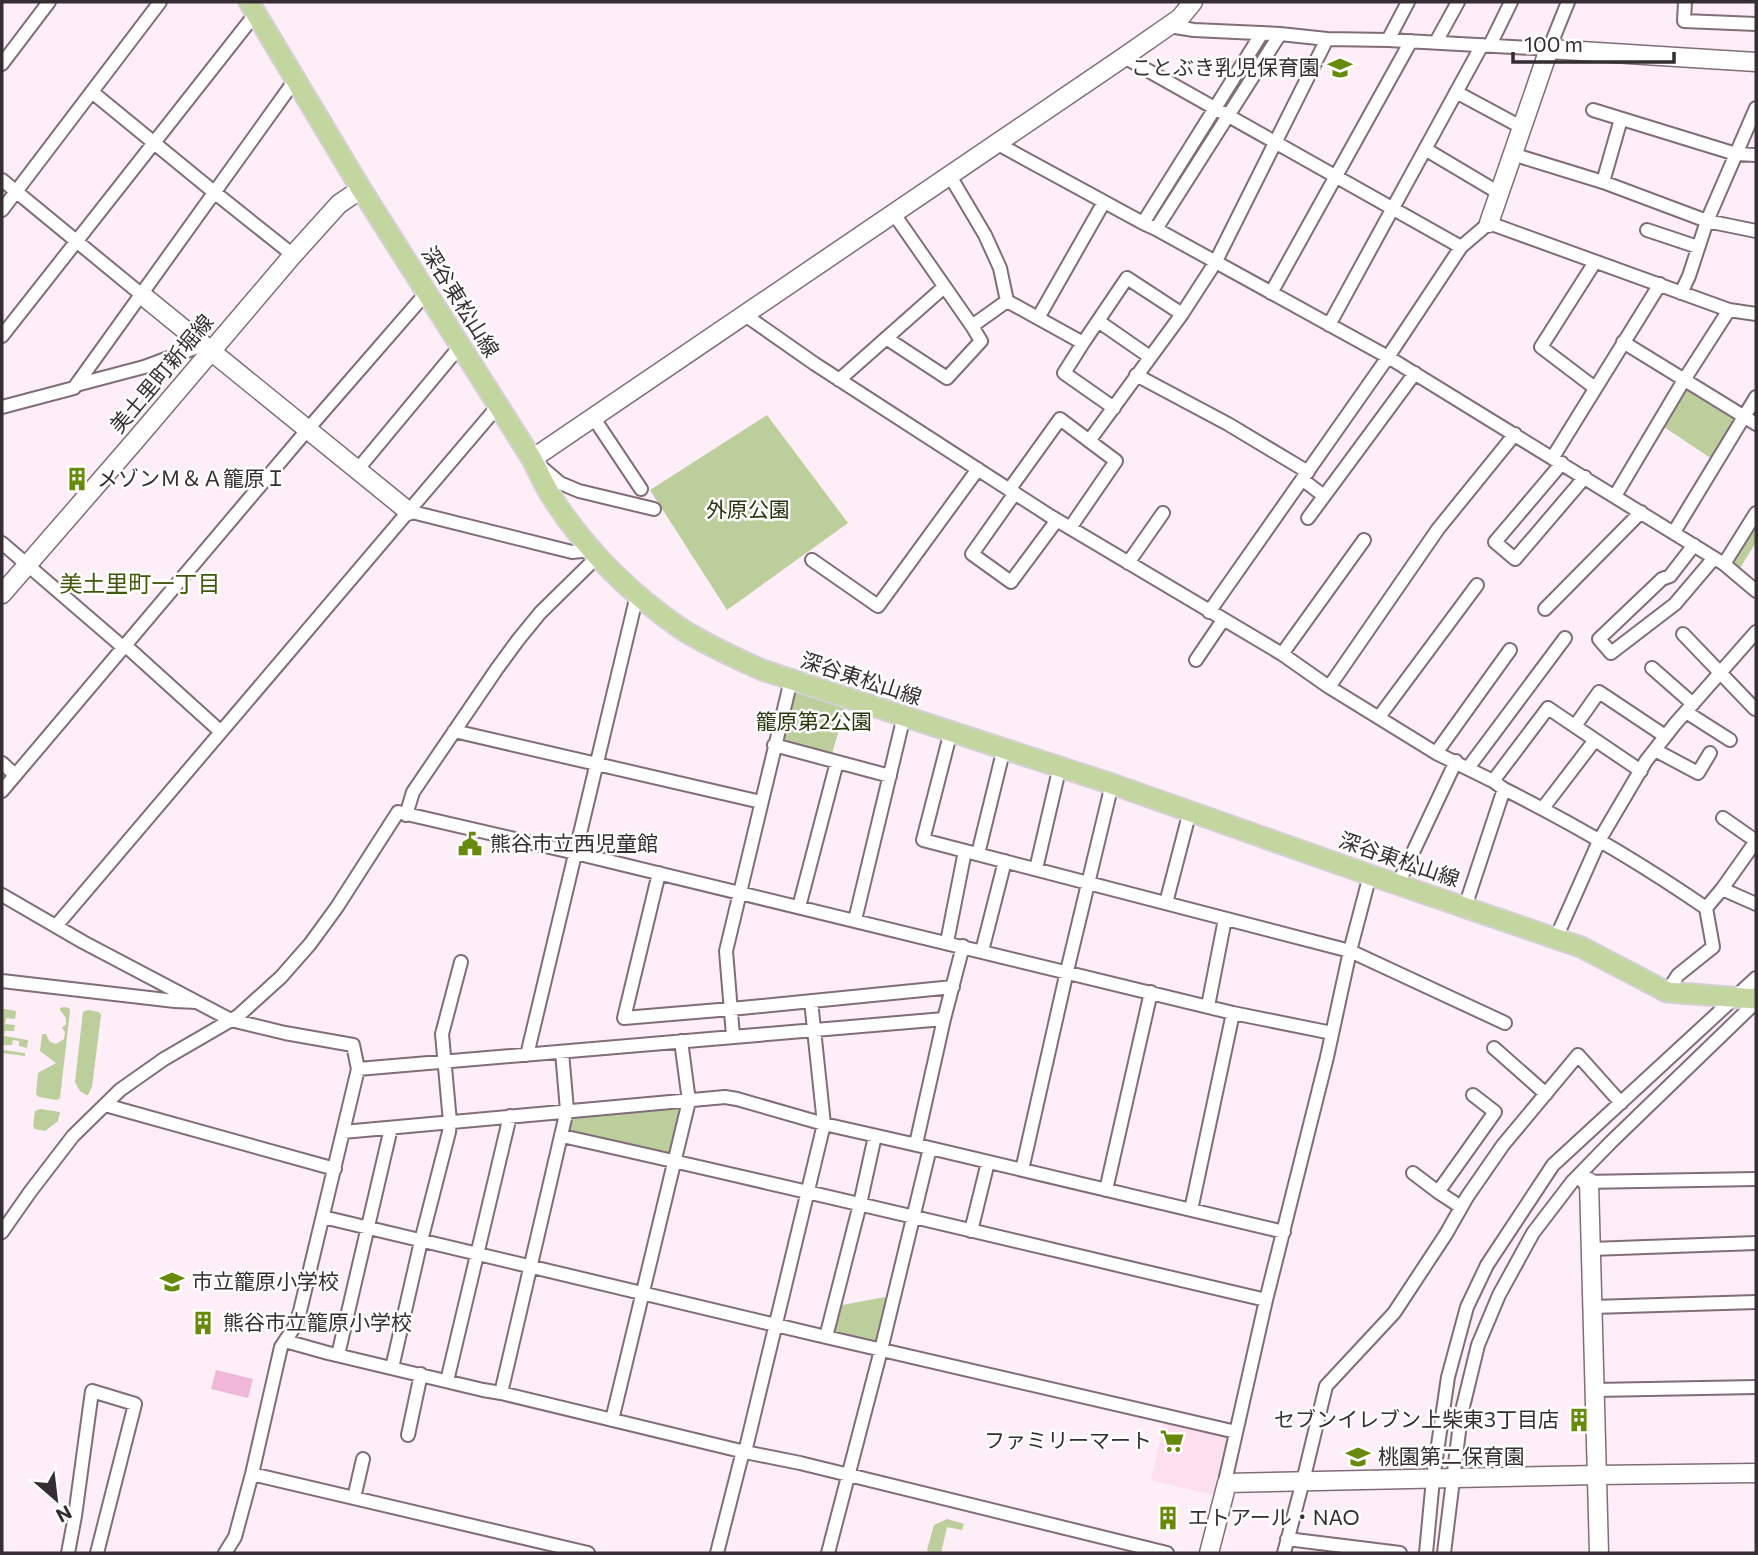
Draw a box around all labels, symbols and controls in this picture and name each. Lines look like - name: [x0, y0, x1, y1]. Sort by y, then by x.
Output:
- scale bar: [1513, 21, 1674, 65]
- text: 100 m: [1524, 31, 1583, 56]
- place label: ことぶき乳児保育園: [1131, 54, 1320, 79]
- school or university icon: ことぶき乳児保育園: [1326, 54, 1354, 82]
- street label: 深谷東松山線: [417, 241, 505, 361]
- street label: 美土里町新堀線: [104, 309, 218, 437]
- building icon: メゾンＭ＆Ａ籠原Ｉ: [63, 465, 91, 493]
- place label: メゾンＭ＆Ａ籠原Ｉ: [97, 465, 286, 490]
- park label: 外原公園: [706, 496, 790, 521]
- district label: 美土里町一丁目: [60, 569, 221, 597]
- street label: 深谷東松山線: [798, 646, 925, 709]
- park label: 籠原第2公園: [756, 708, 872, 733]
- street label: 深谷東松山線: [1336, 826, 1463, 891]
- public building icon: 熊谷市立西児童館: [456, 830, 484, 858]
- place label: 熊谷市立西児童館: [490, 830, 658, 855]
- school or university icon: 市立籠原小学校: [158, 1268, 186, 1296]
- place label: 市立籠原小学校: [192, 1268, 339, 1293]
- building icon: 熊谷市立籠原小学校: [189, 1309, 217, 1337]
- place label: 熊谷市立籠原小学校: [223, 1309, 412, 1334]
- place label: セブンイレブン上柴東3丁目店: [1274, 1406, 1559, 1431]
- building icon: セブンイレブン上柴東3丁目店: [1565, 1406, 1593, 1434]
- place label: ファミリーマート: [984, 1427, 1152, 1452]
- supermarket icon: ファミリーマート: [1158, 1427, 1186, 1455]
- school or university icon: 桃園第二保育園: [1344, 1443, 1372, 1471]
- place label: 桃園第二保育園: [1378, 1443, 1525, 1468]
- north arrow: [21, 1464, 91, 1534]
- text: N: [53, 1501, 76, 1528]
- building icon: エトアール・NAO: [1154, 1504, 1182, 1532]
- place label: エトアール・NAO: [1188, 1504, 1360, 1529]

